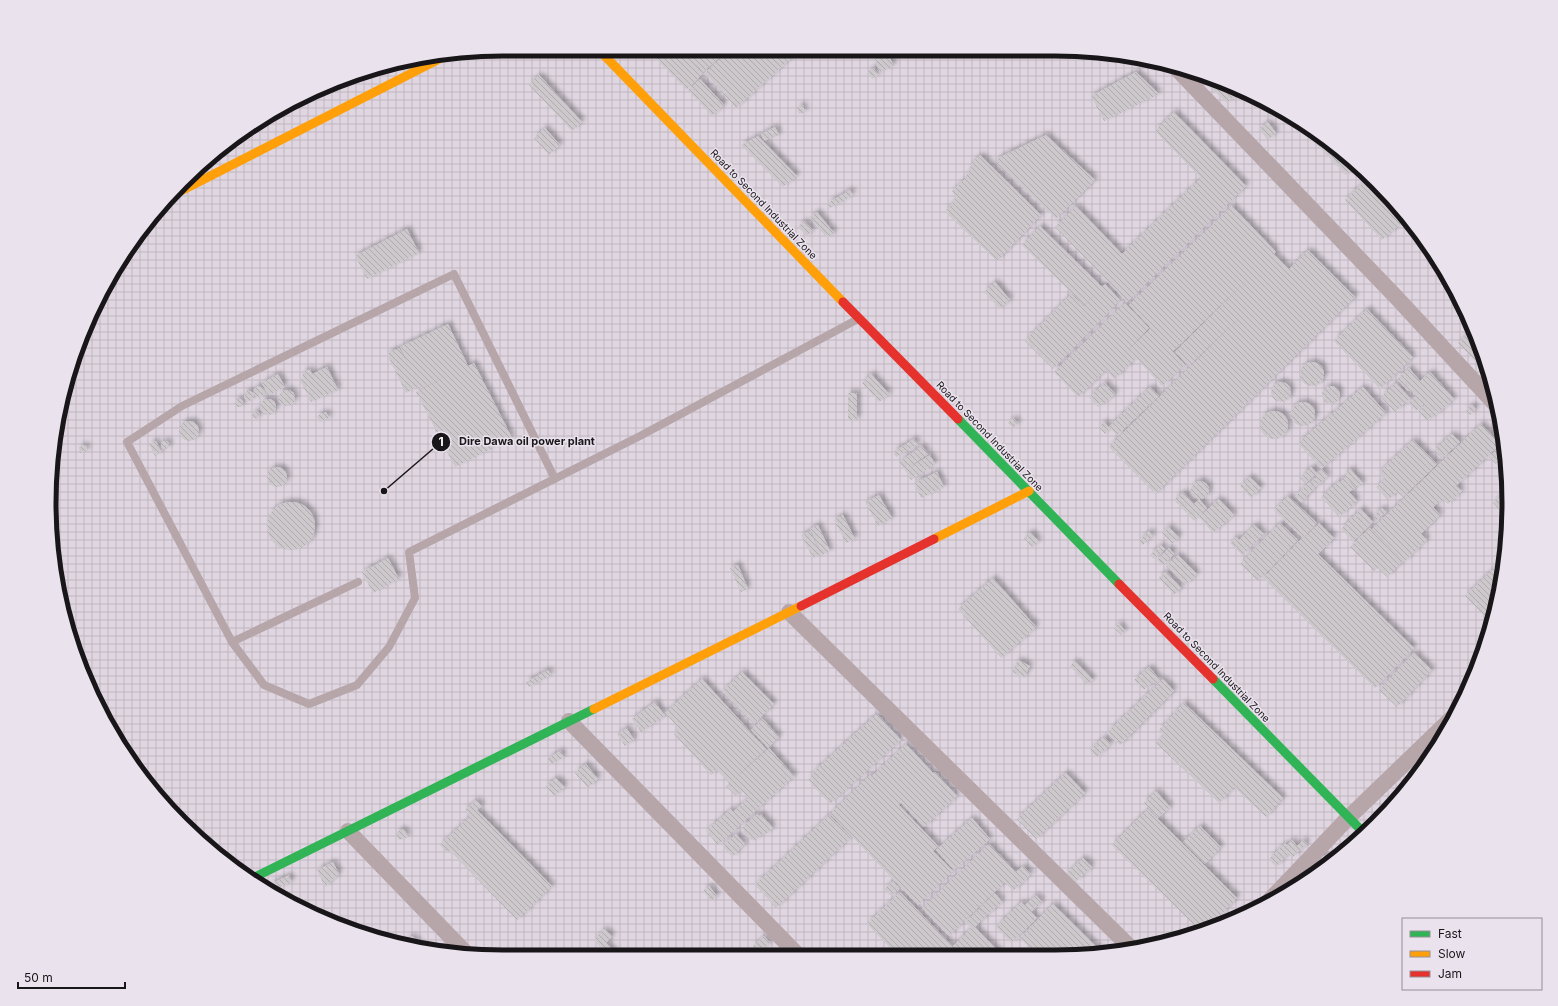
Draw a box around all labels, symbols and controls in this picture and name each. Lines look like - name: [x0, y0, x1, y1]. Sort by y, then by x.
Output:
- street label: Road to Second Industrial Zone: [708, 147, 820, 262]
- street label: Road to Second Industrial Zone: [934, 379, 1046, 494]
- callout: Dire Dawa oil power plant: [431, 430, 603, 453]
- text: 1: [438, 434, 444, 449]
- text: Dire Dawa oil power plant: [459, 434, 595, 448]
- street label: Road to Second Industrial Zone: [1161, 610, 1273, 725]
- legend: [1402, 918, 1542, 990]
- text: Fast: [1438, 926, 1462, 941]
- text: Slow: [1438, 946, 1466, 961]
- scale bar: [18, 964, 125, 990]
- text: Jam: [1438, 966, 1462, 981]
- text: 50 m: [24, 970, 53, 985]

